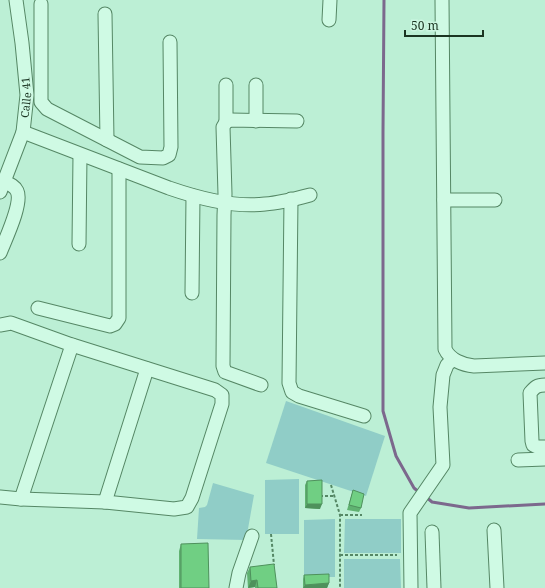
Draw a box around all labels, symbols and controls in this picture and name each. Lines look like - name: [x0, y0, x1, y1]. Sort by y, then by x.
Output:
- scale bar: [405, 12, 483, 38]
- text: 50 m: [411, 17, 439, 34]
- street label: Calle 41: [17, 76, 34, 119]

